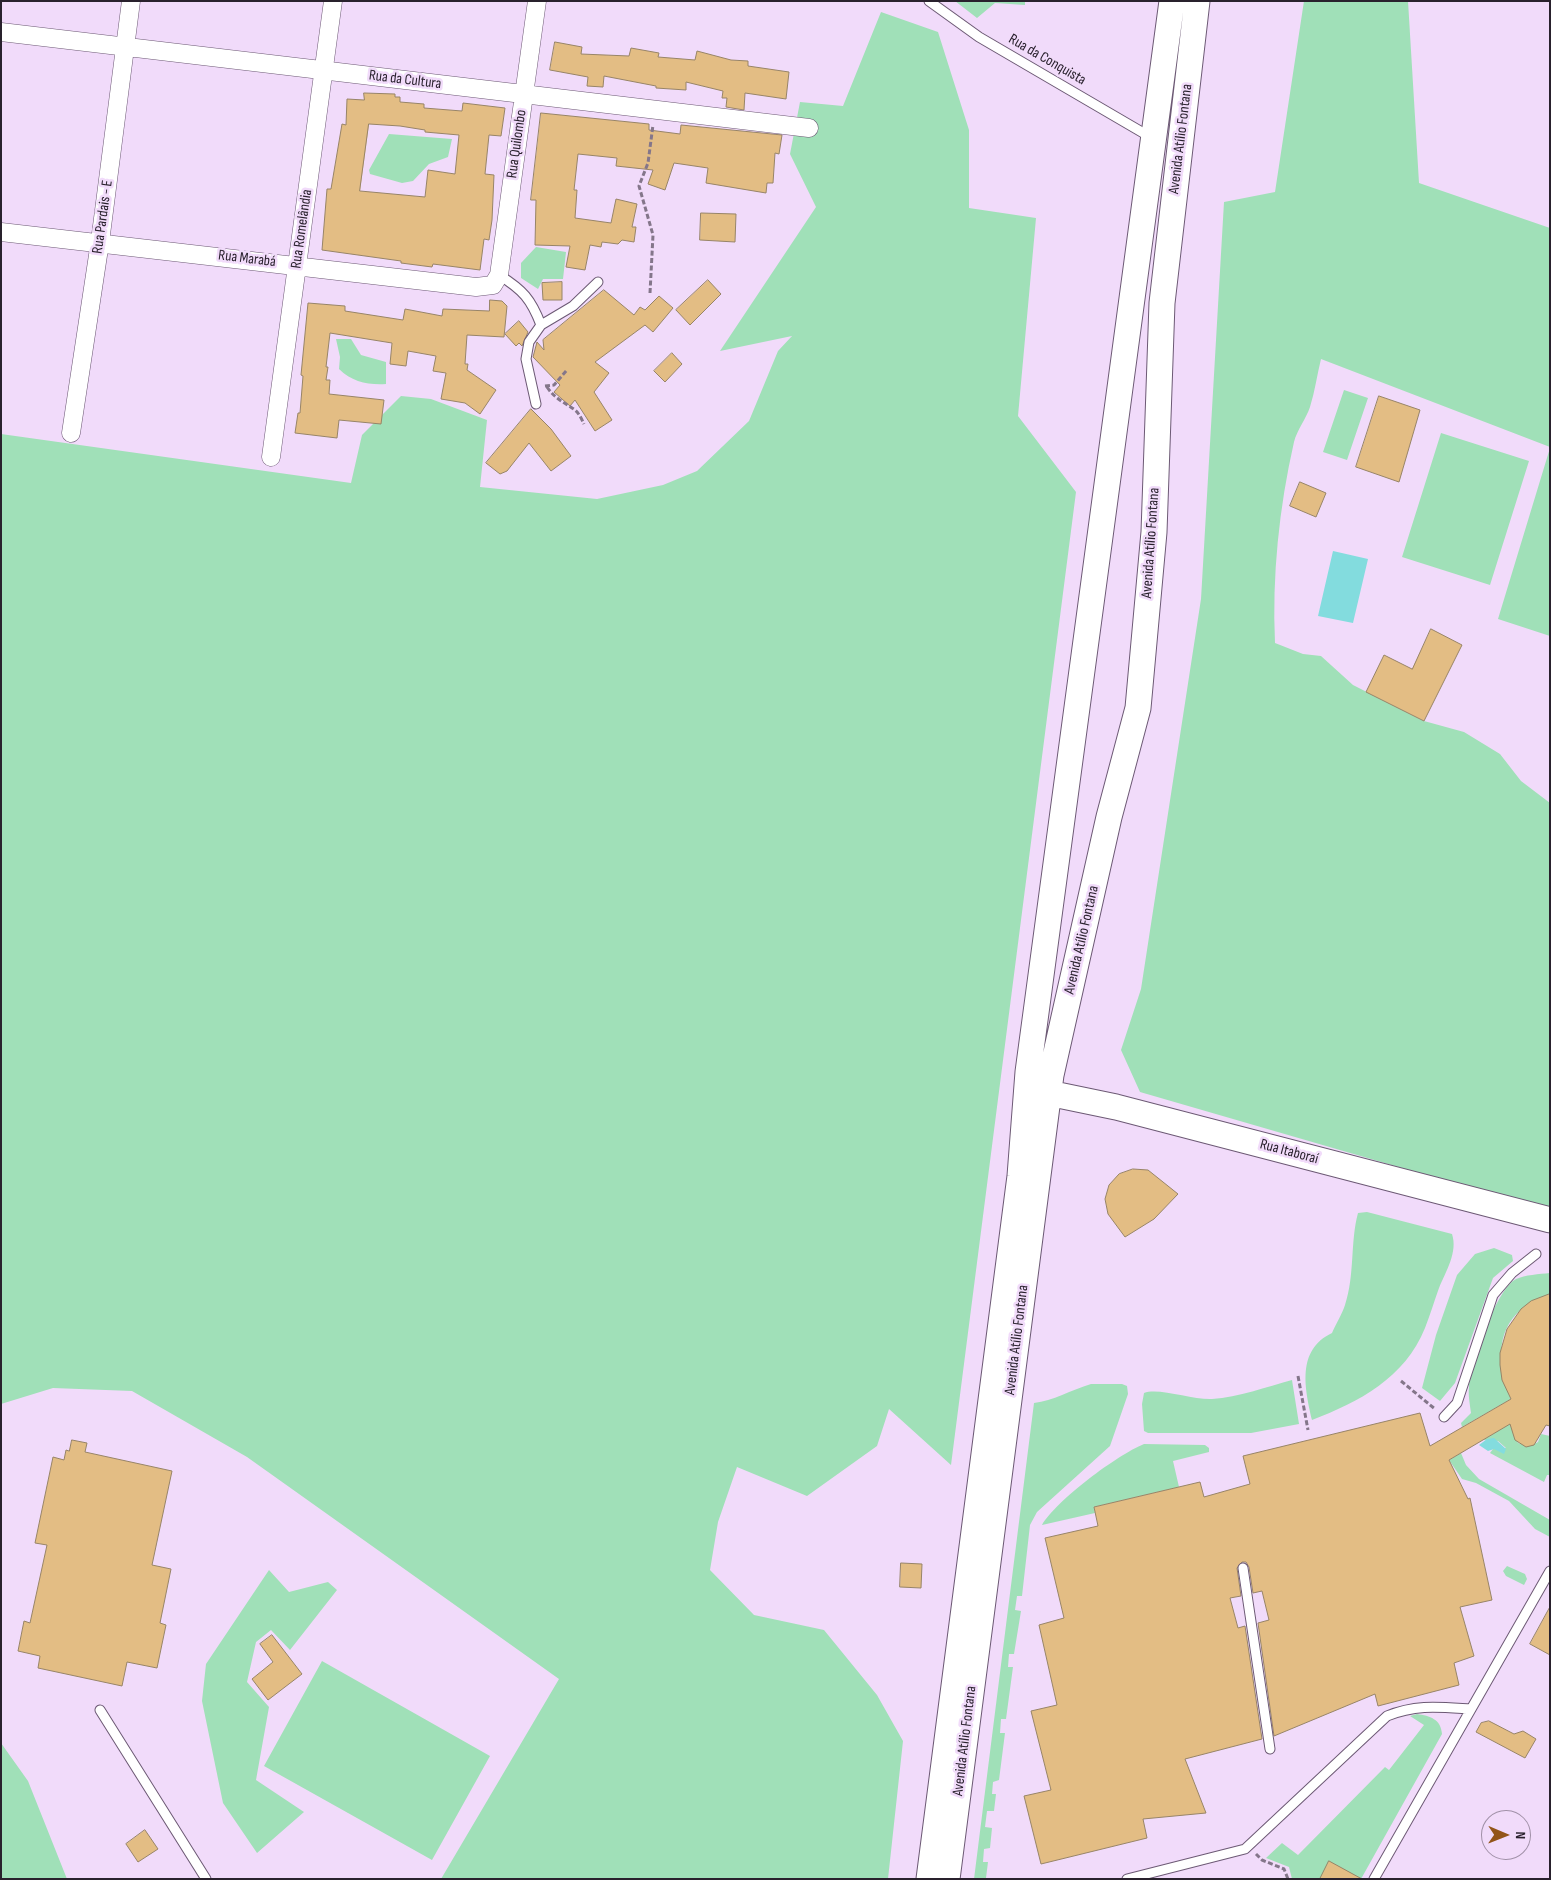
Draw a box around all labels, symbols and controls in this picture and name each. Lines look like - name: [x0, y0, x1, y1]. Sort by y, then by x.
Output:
- street label: Rua da Conquista: [1005, 31, 1089, 89]
- street label: Rua da Cultura: [368, 67, 442, 93]
- street label: Avenida Atílio Fontana: [1165, 83, 1197, 195]
- street label: Rua Quilombo: [503, 109, 531, 179]
- street label: Rua Pardais - E: [89, 179, 117, 255]
- street label: Rua Romelândia: [288, 188, 316, 270]
- street label: Rua Marabá: [217, 247, 277, 271]
- street label: Avenida Atílio Fontana: [1138, 487, 1164, 599]
- street label: Avenida Atílio Fontana: [1061, 884, 1103, 996]
- street label: Rua Itaboraí: [1258, 1136, 1320, 1168]
- street label: Avenida Atílio Fontana: [1001, 1284, 1033, 1396]
- street label: Avenida Atílio Fontana: [949, 1685, 981, 1797]
- north arrow: [1481, 1810, 1531, 1860]
- text: N: [1512, 1831, 1529, 1839]

